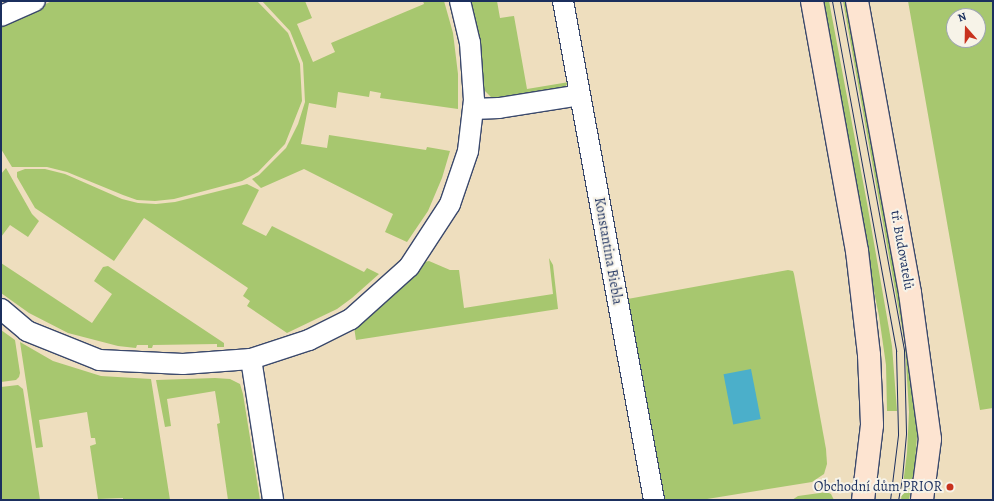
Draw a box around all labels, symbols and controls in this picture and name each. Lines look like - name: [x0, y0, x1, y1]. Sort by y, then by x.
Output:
- north arrow: [946, 8, 986, 48]
- text: N: [956, 9, 968, 26]
- street label: Konstantina Biebla: [590, 196, 626, 306]
- street label: tř. Budovatelů: [887, 209, 917, 291]
- place label: Obchodní dům PRIOR: [814, 479, 942, 495]
- marker: Obchodní dům PRIOR: [945, 482, 955, 492]

